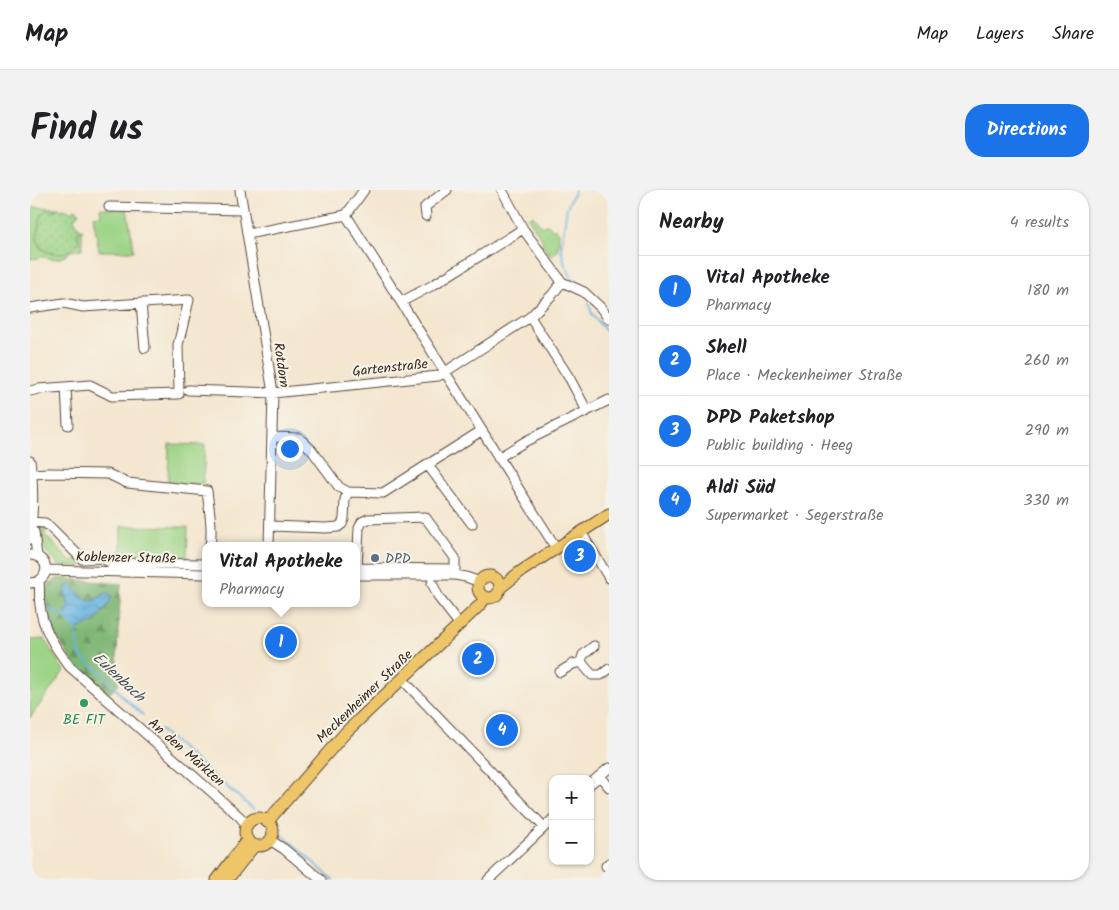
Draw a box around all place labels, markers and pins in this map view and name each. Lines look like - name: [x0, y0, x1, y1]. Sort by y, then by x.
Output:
- pin: 3: [564, 537, 596, 575]
- place label: DPD: [385, 548, 411, 570]
- marker: DPD: [369, 552, 381, 564]
- pin: 1: [265, 623, 297, 661]
- pin: 2: [462, 640, 494, 678]
- marker: BE FIT: [78, 697, 90, 709]
- place label: BE FIT: [63, 709, 106, 731]
- pin: 4: [486, 711, 518, 749]

